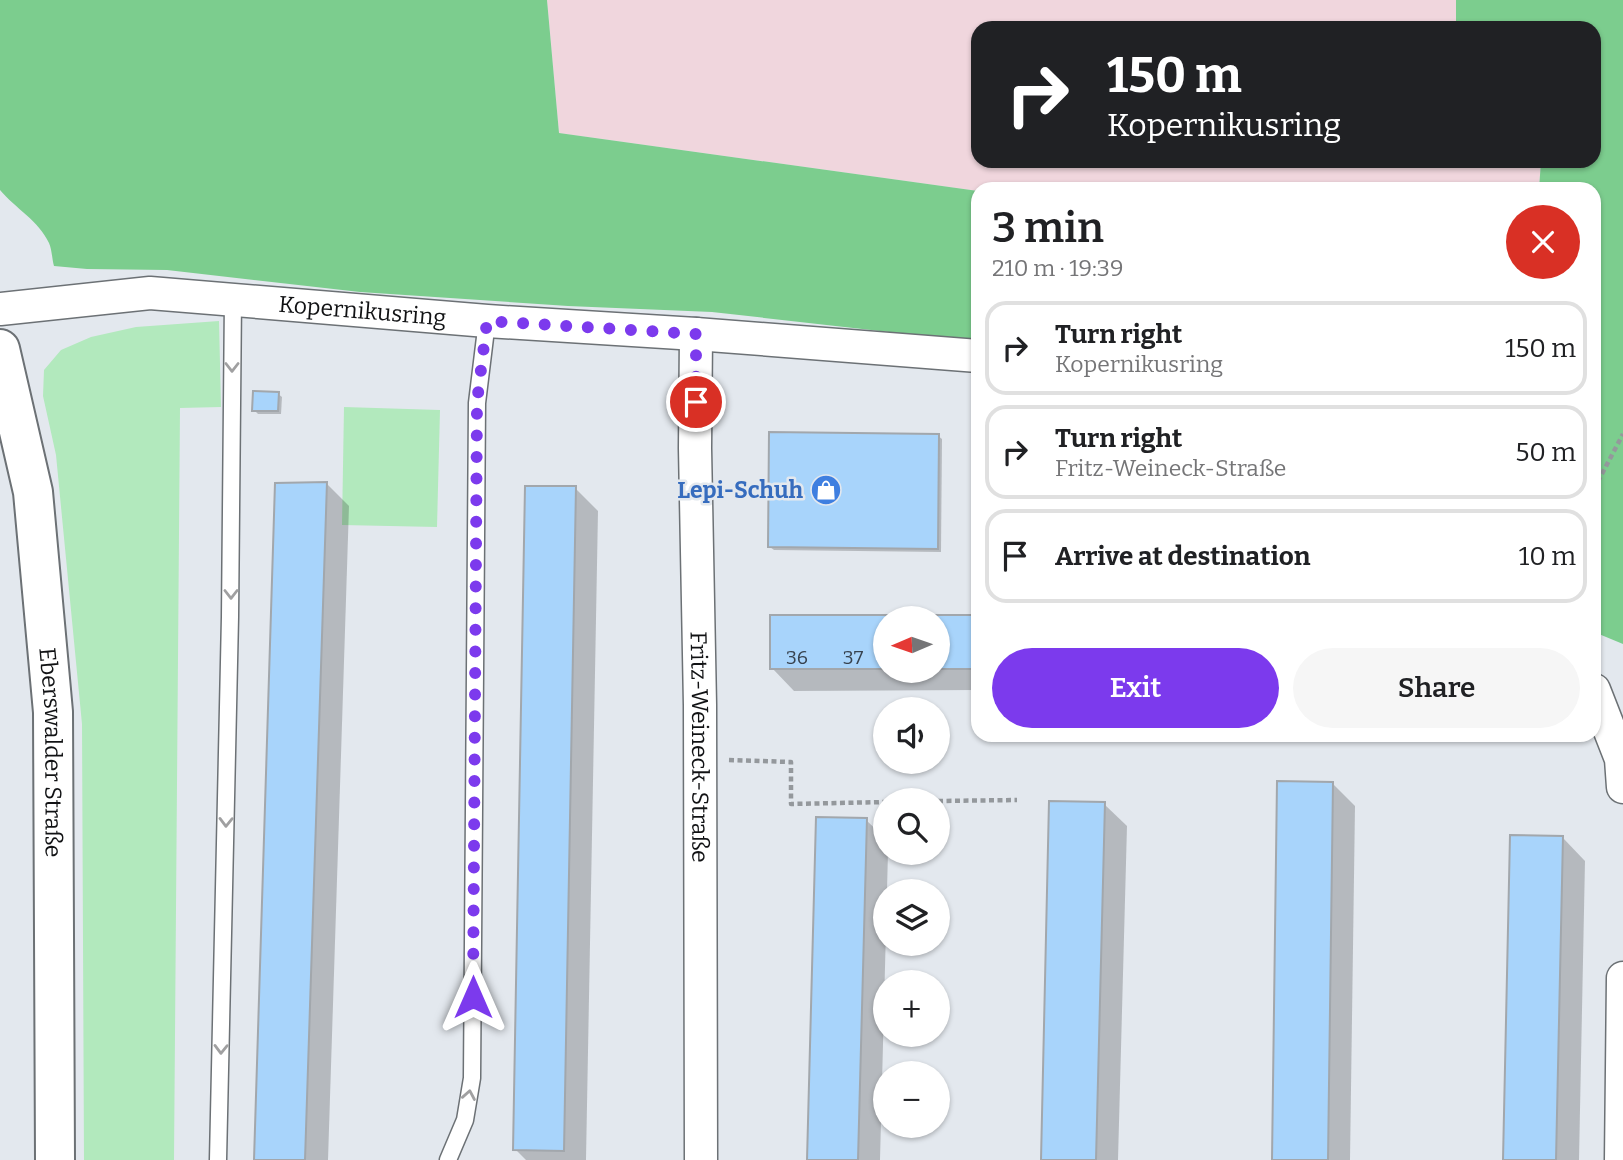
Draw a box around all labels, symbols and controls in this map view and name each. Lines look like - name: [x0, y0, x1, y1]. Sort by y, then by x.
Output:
- text: 150 m: [1107, 46, 1242, 105]
- icon: right: [992, 49, 1083, 140]
- text: Kopernikusring: [1107, 106, 1341, 144]
- text: 3 min: [992, 203, 1104, 253]
- button: close: [1506, 205, 1580, 279]
- text: 210 m · 19:39: [992, 254, 1123, 282]
- street label: Kopernikusring: [277, 290, 448, 332]
- text: Turn right: [1055, 319, 1182, 350]
- icon: right: [996, 329, 1034, 367]
- text: 150 m: [1505, 333, 1576, 364]
- text: Kopernikusring: [1055, 350, 1223, 378]
- one-way arrow: [224, 362, 240, 372]
- pin: [666, 372, 726, 432]
- icon: arrive: [677, 383, 715, 421]
- text: Turn right: [1055, 423, 1182, 454]
- icon: right: [996, 433, 1034, 471]
- text: 50 m: [1515, 437, 1576, 468]
- text: Fritz-Weineck-Straße: [1055, 454, 1286, 482]
- shop icon: Lepi-Schuh: [809, 473, 843, 507]
- place label: Lepi-Schuh: [677, 476, 803, 504]
- icon: arrive: [996, 537, 1034, 575]
- text: Arrive at destination: [1055, 541, 1310, 572]
- text: 10 m: [1519, 541, 1576, 572]
- one-way arrow: [223, 589, 239, 600]
- north arrow: [873, 606, 950, 682]
- map controls: [873, 606, 950, 1138]
- street label: Fritz-Weineck-Straße: [685, 631, 714, 863]
- street label: Eberswalder Straße: [33, 646, 68, 857]
- house number: 36: [786, 646, 808, 669]
- house number: 37: [843, 646, 864, 669]
- button: Exit: [992, 648, 1279, 728]
- button: Share: [1293, 648, 1580, 728]
- button: sound: [873, 697, 950, 774]
- button: search: [873, 788, 950, 865]
- one-way arrow: [218, 817, 234, 827]
- button: layers: [873, 879, 950, 956]
- position arrow: [436, 960, 510, 1034]
- button: +: [873, 970, 950, 1047]
- one-way arrow: [213, 1044, 229, 1055]
- button: −: [873, 1061, 950, 1138]
- one-way arrow: [461, 1090, 476, 1101]

